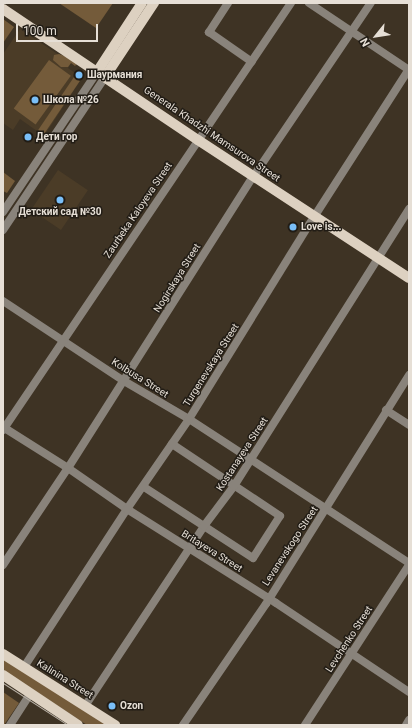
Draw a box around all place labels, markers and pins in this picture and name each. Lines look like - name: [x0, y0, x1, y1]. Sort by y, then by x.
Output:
- place label: Шаурмания: [87, 69, 142, 81]
- marker: Шаурмания: [74, 70, 84, 80]
- place label: Школа №26: [43, 94, 99, 106]
- marker: Школа №26: [30, 95, 40, 105]
- place label: Дети гор: [36, 131, 77, 143]
- marker: Дети гор: [23, 132, 33, 142]
- marker: Детский сад №30: [55, 195, 65, 205]
- place label: Детский сад №30: [18, 206, 102, 218]
- place label: Love is...: [301, 221, 341, 233]
- marker: Love is...: [288, 222, 298, 232]
- place label: Ozon: [120, 700, 143, 712]
- marker: Ozon: [107, 701, 117, 711]

